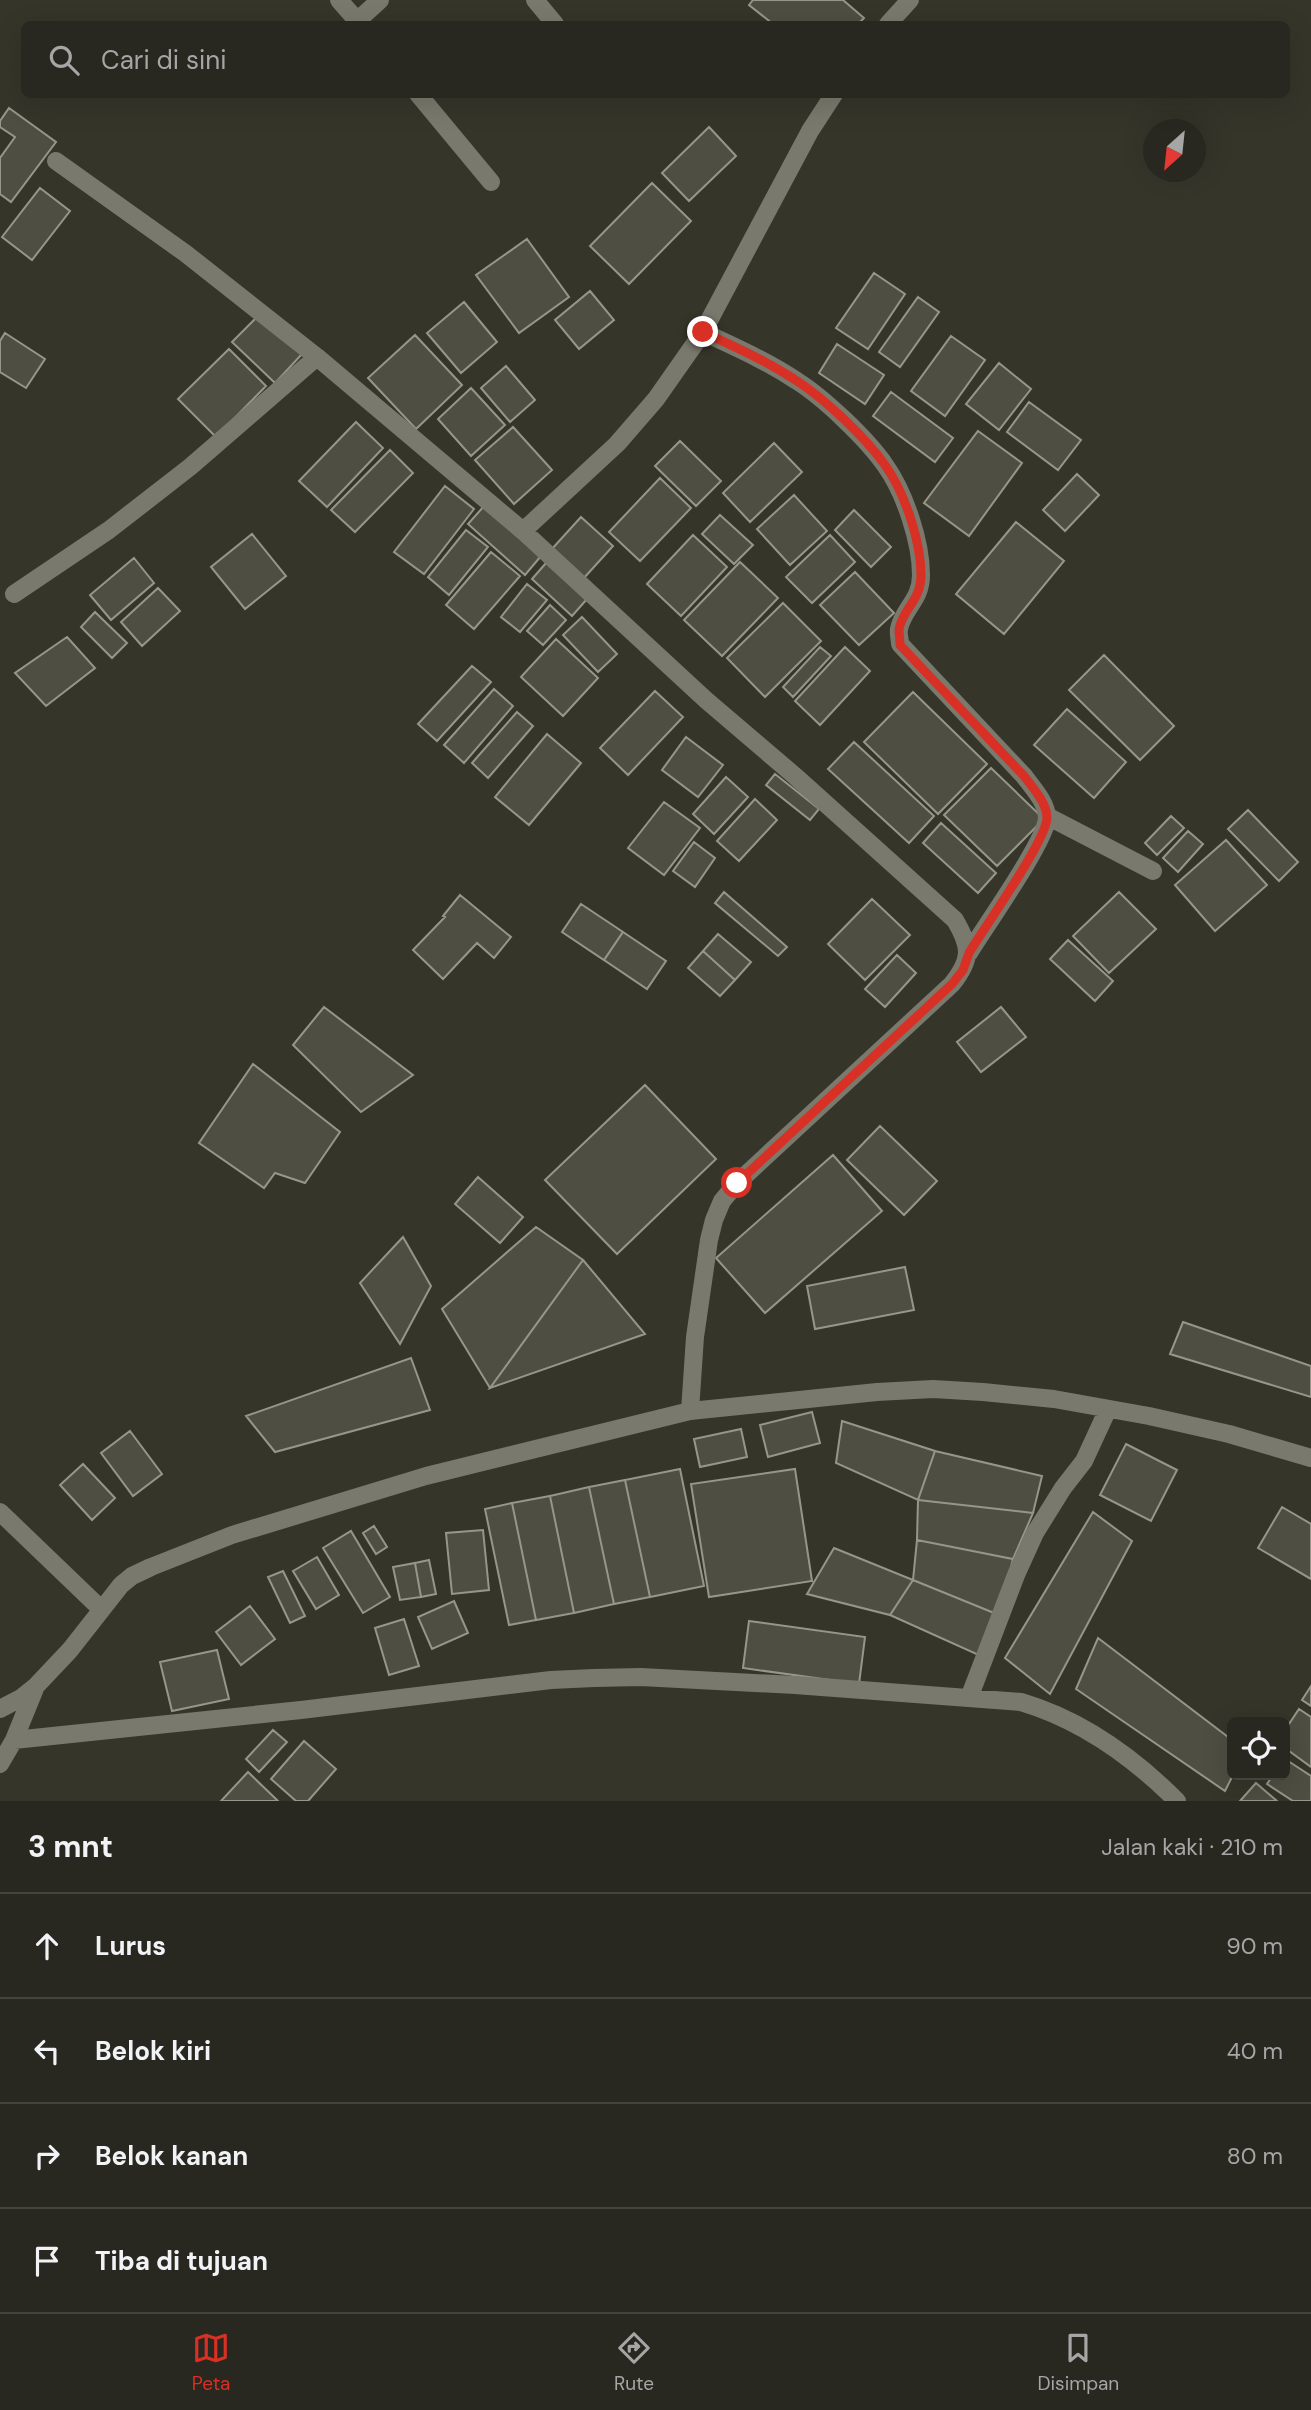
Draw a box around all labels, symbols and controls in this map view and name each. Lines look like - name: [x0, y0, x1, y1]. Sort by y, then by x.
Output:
- search box: [21, 21, 1290, 98]
- icon: search: [45, 41, 83, 79]
- text: Cari di sini: [101, 43, 226, 77]
- north arrow: [1143, 119, 1206, 182]
- route end: [687, 316, 718, 347]
- route start: [721, 1167, 752, 1198]
- map controls: [1227, 1717, 1290, 1780]
- button: locate: [1227, 1717, 1290, 1780]
- text: 3 mnt: [28, 1827, 113, 1866]
- text: Jalan kaki · 210 m: [1101, 1832, 1283, 1862]
- icon: ahead: [28, 1927, 66, 1965]
- text: Lurus: [95, 1929, 166, 1963]
- text: 90 m: [1226, 1931, 1283, 1961]
- icon: left: [28, 2032, 66, 2070]
- text: Belok kiri: [95, 2034, 211, 2068]
- text: 40 m: [1227, 2036, 1283, 2066]
- icon: right: [28, 2137, 66, 2175]
- text: Belok kanan: [95, 2139, 248, 2173]
- text: 80 m: [1227, 2141, 1283, 2171]
- icon: arrive: [28, 2242, 66, 2280]
- text: Tiba di tujuan: [95, 2244, 268, 2278]
- tab: Peta: [192, 2329, 230, 2396]
- tab: Rute: [614, 2329, 654, 2396]
- tab: Disimpan: [1037, 2329, 1119, 2396]

